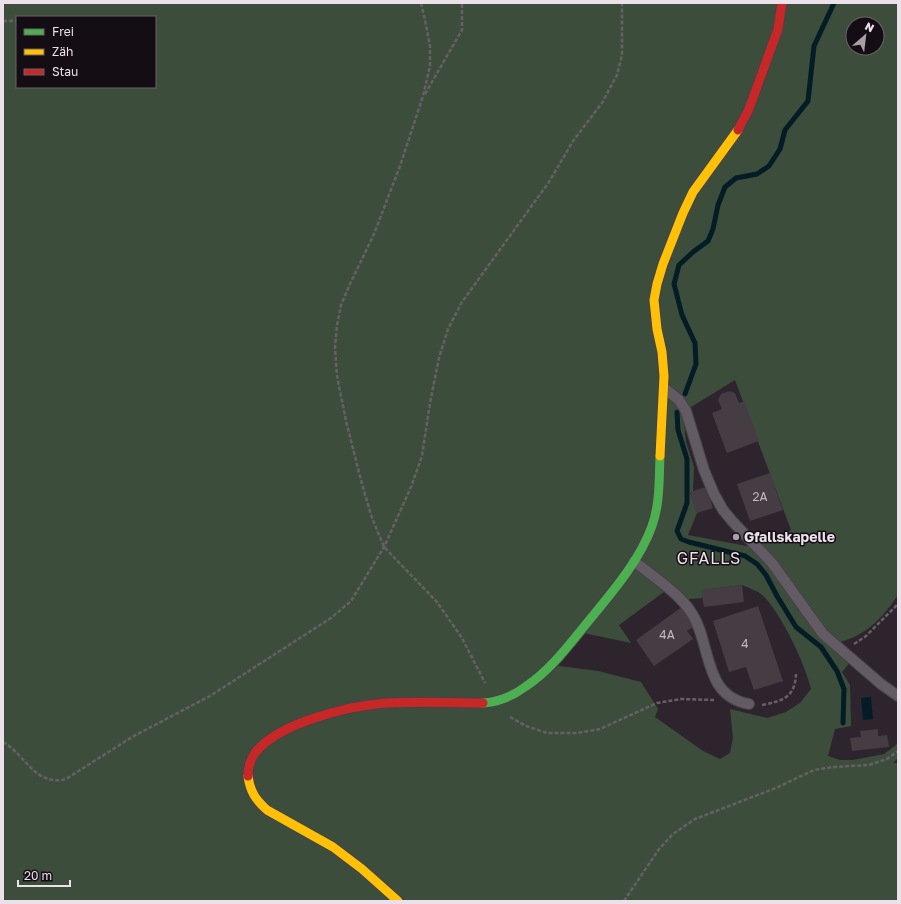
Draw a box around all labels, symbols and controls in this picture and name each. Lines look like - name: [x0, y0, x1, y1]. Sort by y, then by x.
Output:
- legend: [16, 16, 156, 88]
- north arrow: [845, 16, 885, 56]
- text: N: [863, 19, 877, 34]
- text: Frei: [52, 24, 74, 39]
- text: Zäh: [52, 44, 73, 59]
- text: Stau: [52, 64, 78, 79]
- house number: 2A: [752, 489, 768, 504]
- place label: Gfallskapelle: [744, 528, 835, 545]
- marker: Gfallskapelle: [731, 532, 741, 542]
- district label: GFALLS: [677, 548, 741, 568]
- house number: 4A: [659, 627, 675, 642]
- house number: 4: [741, 636, 749, 651]
- scale bar: [18, 862, 70, 888]
- text: 20 m: [24, 868, 52, 883]

